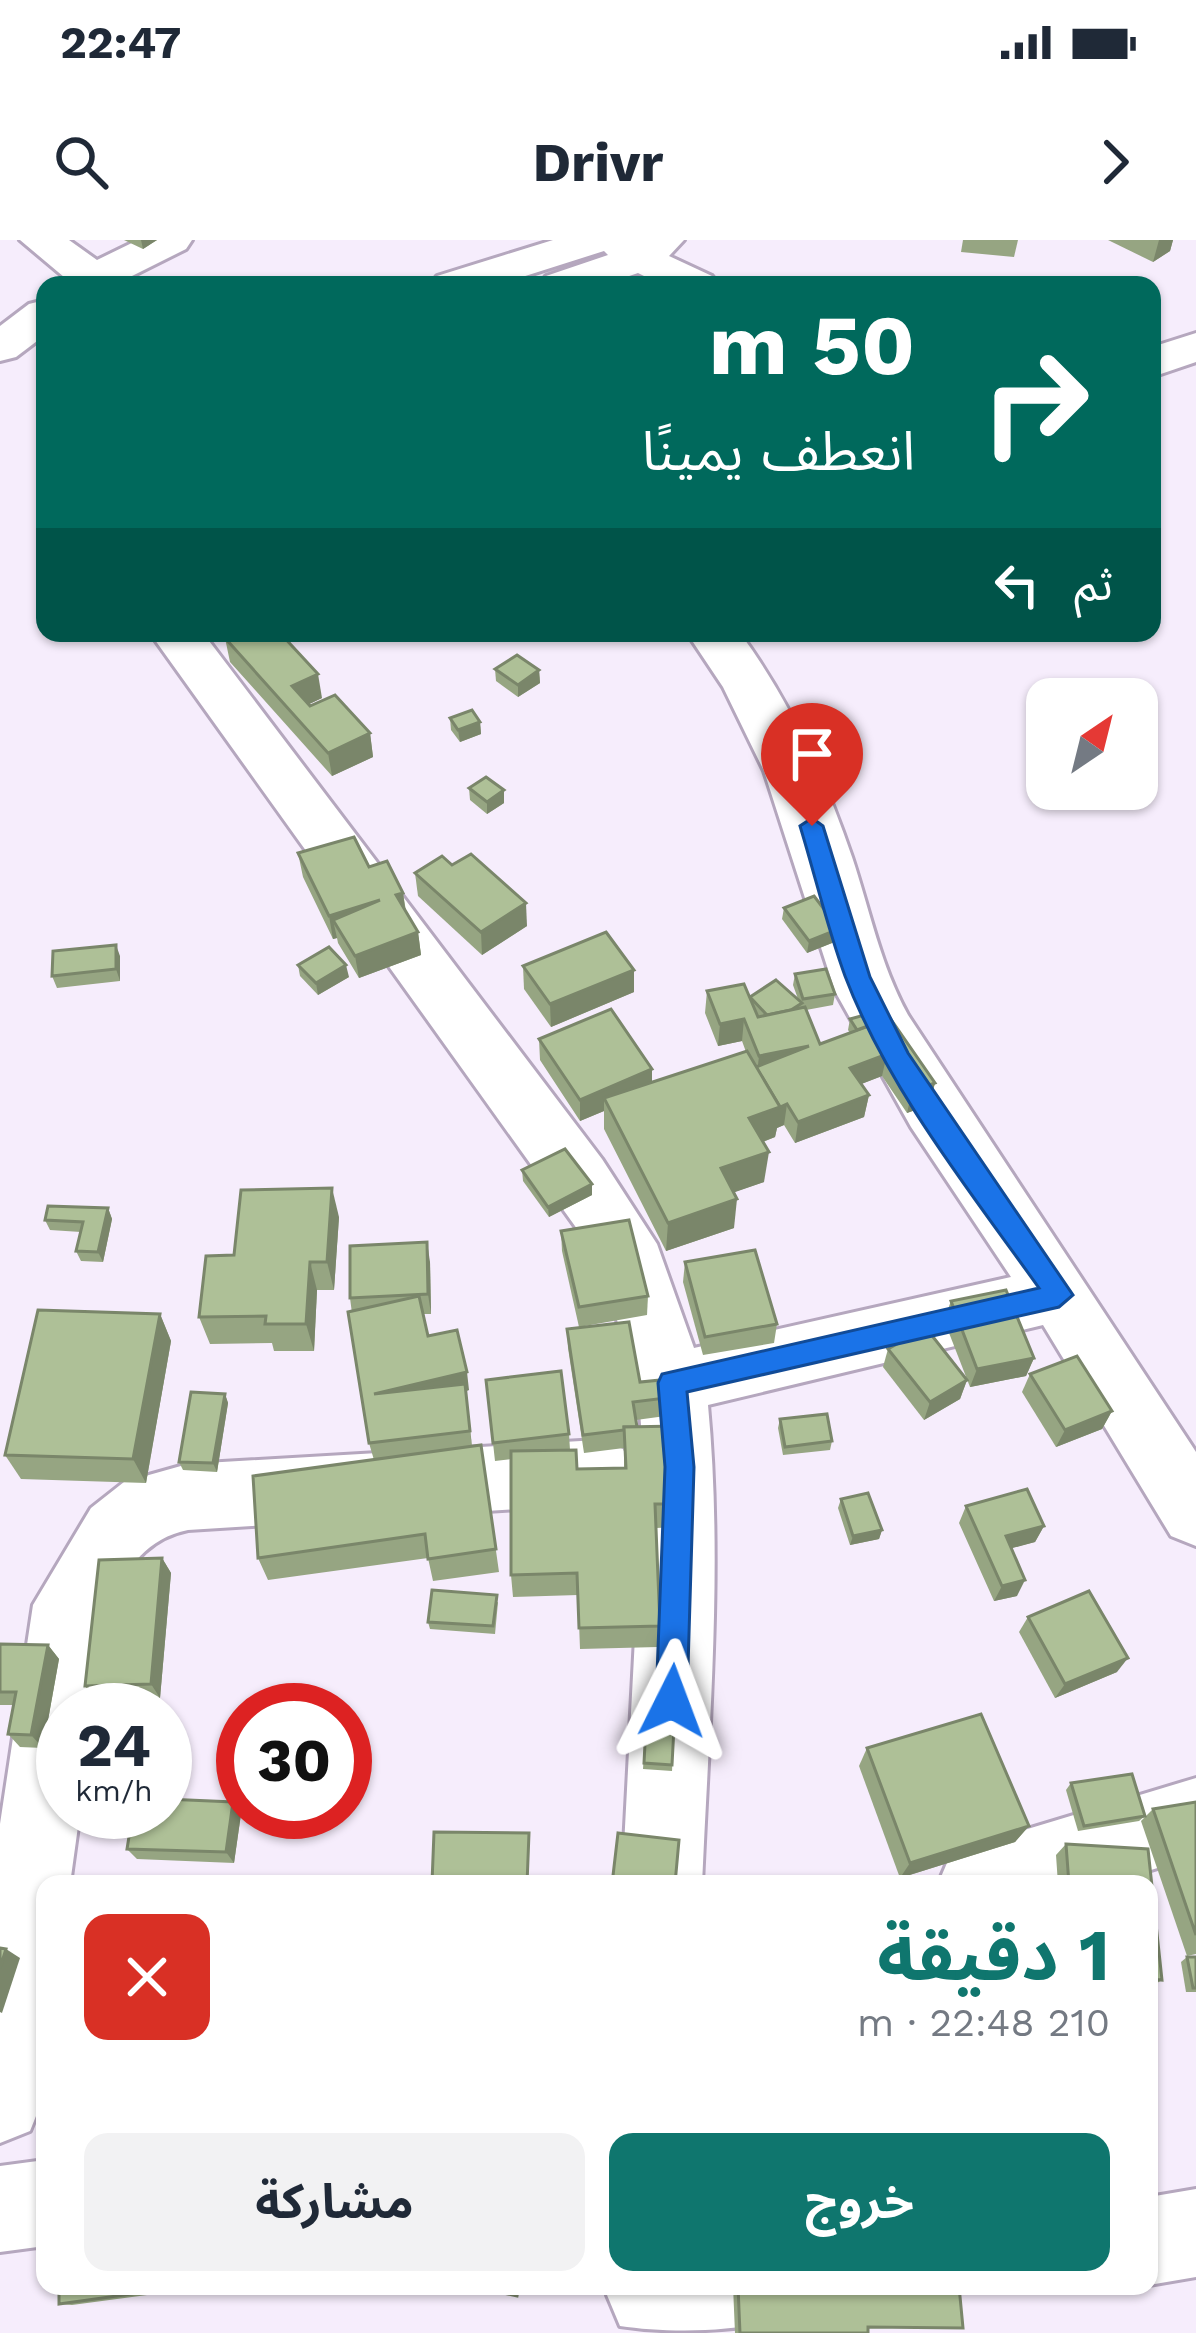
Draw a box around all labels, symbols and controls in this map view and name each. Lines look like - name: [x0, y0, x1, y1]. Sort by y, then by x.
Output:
- text: 22:47: [60, 16, 181, 69]
- icon: search: [48, 129, 114, 195]
- icon: forward: [1082, 129, 1148, 195]
- text: Drivr: [532, 131, 664, 194]
- text: 50 m: [709, 296, 915, 394]
- icon: right: [957, 324, 1113, 480]
- text: انعطف يمينًا: [642, 420, 915, 483]
- icon: left: [984, 552, 1050, 618]
- text: ثم: [1074, 558, 1113, 611]
- north arrow: [1026, 678, 1158, 810]
- map controls: [1026, 678, 1158, 810]
- pin: [761, 703, 863, 826]
- icon: arrive: [779, 721, 845, 787]
- position arrow: [609, 1638, 735, 1764]
- speed limit sign: 30: [216, 1683, 372, 1839]
- text: 24: [77, 1710, 151, 1781]
- text: km/h: [75, 1773, 153, 1808]
- text: 1 دقيقة: [877, 1913, 1110, 1997]
- button: close: [84, 1914, 210, 2040]
- text: 210 m · 22:48: [857, 2000, 1110, 2045]
- button: مشاركة: [84, 2133, 585, 2271]
- button: خروج: [609, 2133, 1110, 2271]

